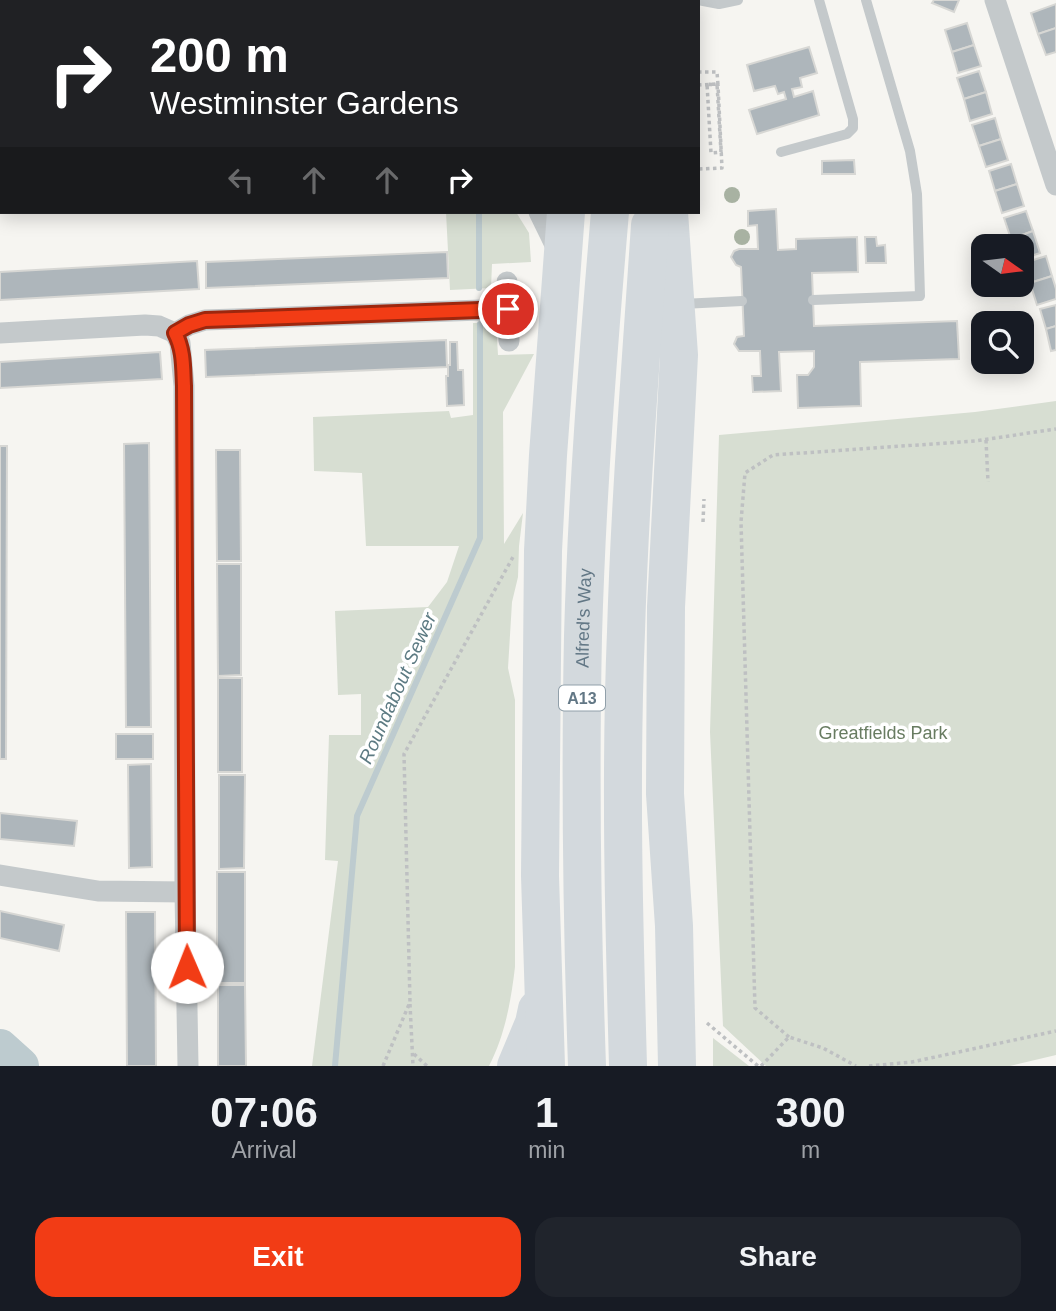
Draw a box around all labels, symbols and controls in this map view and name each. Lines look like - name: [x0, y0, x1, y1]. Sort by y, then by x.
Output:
- icon: right: [35, 28, 126, 119]
- text: 200 m: [150, 28, 289, 82]
- text: Westminster Gardens: [150, 85, 459, 121]
- icon: left: [222, 161, 260, 199]
- icon: ahead: [295, 161, 333, 199]
- icon: ahead: [368, 161, 406, 199]
- icon: right: [441, 161, 479, 199]
- north arrow: [971, 234, 1034, 298]
- map controls: [971, 234, 1034, 374]
- pin: [478, 279, 538, 339]
- icon: arrive: [489, 290, 527, 328]
- button: search: [971, 311, 1034, 374]
- street label: Alfred's Way: [572, 568, 595, 668]
- water label: Roundabout Sewer: [355, 609, 440, 767]
- road number: A13: [559, 685, 605, 710]
- park label: Greatfields Park: [818, 723, 949, 743]
- position arrow: [150, 930, 224, 1004]
- text: 07:06: [210, 1089, 318, 1136]
- text: 1: [535, 1089, 558, 1136]
- text: 300: [776, 1089, 846, 1136]
- text: Arrival: [231, 1137, 297, 1163]
- text: min: [528, 1137, 565, 1163]
- text: m: [801, 1137, 820, 1163]
- button: Exit: [35, 1217, 521, 1297]
- button: Share: [535, 1217, 1021, 1297]

